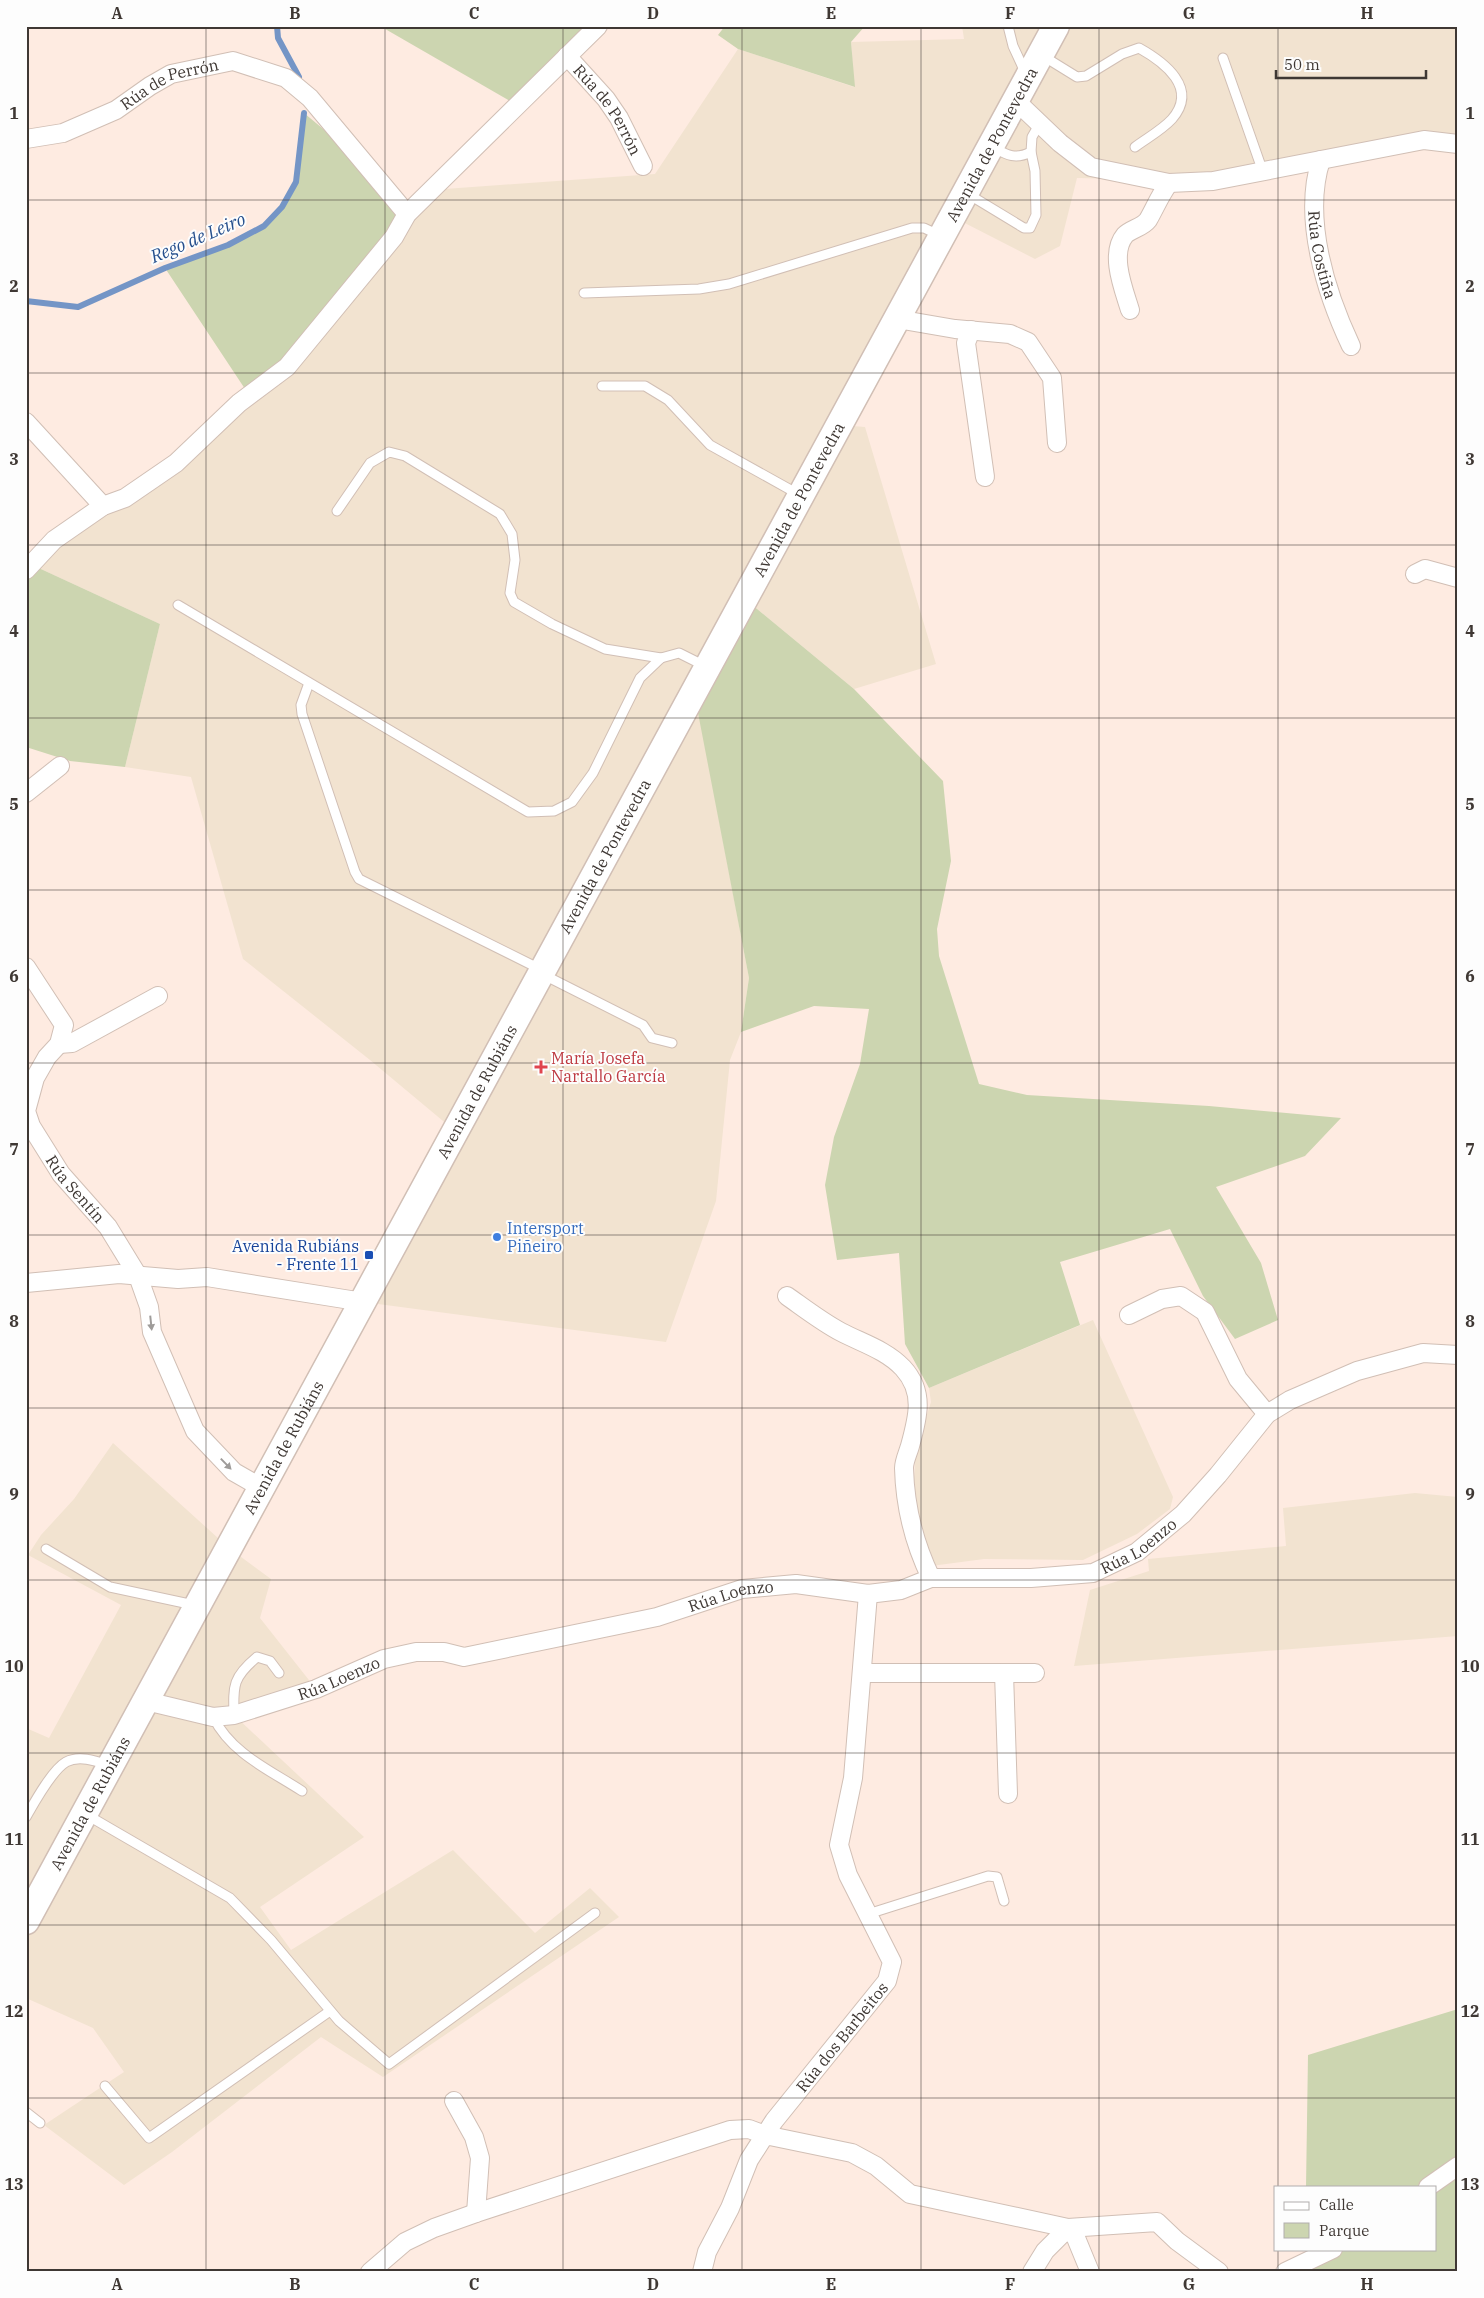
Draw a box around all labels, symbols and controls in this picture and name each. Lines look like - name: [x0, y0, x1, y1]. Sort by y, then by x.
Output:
- text: A: [111, 3, 123, 23]
- text: B: [289, 3, 301, 23]
- text: C: [469, 3, 479, 23]
- text: D: [647, 3, 659, 23]
- text: E: [826, 3, 836, 23]
- text: F: [1005, 3, 1015, 23]
- text: G: [1183, 3, 1195, 23]
- text: H: [1361, 3, 1374, 23]
- scale bar: [1276, 48, 1426, 80]
- street label: Rúa de Perrón: [116, 54, 220, 114]
- text: 50 m: [1284, 55, 1320, 74]
- street label: Rúa de Perrón: [569, 60, 646, 159]
- street label: Avenida de Pontevedra: [942, 63, 1042, 225]
- text: 1: [9, 103, 19, 123]
- text: 1: [1465, 103, 1475, 123]
- water label: Rego de Leiro: [146, 207, 249, 268]
- street label: Rúa Costiña: [1304, 210, 1341, 302]
- text: 2: [9, 276, 19, 296]
- text: 2: [1465, 276, 1475, 296]
- street label: Avenida de Pontevedra: [749, 418, 849, 580]
- text: 3: [9, 449, 19, 469]
- text: 3: [1465, 449, 1475, 469]
- text: 4: [9, 621, 19, 641]
- text: 4: [1465, 621, 1475, 641]
- street label: Avenida de Pontevedra: [555, 775, 655, 937]
- text: 5: [9, 794, 19, 814]
- text: 5: [1465, 794, 1475, 814]
- text: 6: [9, 966, 19, 986]
- text: 6: [1465, 966, 1475, 986]
- street label: Avenida de Rubiáns: [432, 1021, 521, 1162]
- place label: María Josefa Nartallo García: [551, 1048, 666, 1086]
- marker: María Josefa Nartallo García: [535, 1061, 547, 1073]
- text: 7: [9, 1139, 19, 1159]
- text: 7: [1465, 1139, 1475, 1159]
- street label: Rúa Sentín: [42, 1151, 109, 1227]
- place label: Intersport Piñeiro: [507, 1218, 584, 1256]
- marker: Intersport Piñeiro: [491, 1231, 503, 1243]
- place label: Avenida Rubiáns - Frente 11: [232, 1236, 359, 1274]
- marker: Avenida Rubiáns - Frente 11: [363, 1249, 375, 1261]
- text: 8: [9, 1311, 19, 1331]
- text: 8: [1465, 1311, 1475, 1331]
- one-way arrow: [147, 1315, 155, 1331]
- street label: Avenida de Rubiáns: [239, 1377, 328, 1518]
- one-way arrow: [220, 1457, 232, 1469]
- text: 9: [9, 1484, 19, 1504]
- text: 9: [1465, 1484, 1475, 1504]
- street label: Rúa Loenzo: [1097, 1514, 1180, 1578]
- street label: Rúa Loenzo: [686, 1576, 774, 1616]
- street label: Rúa Loenzo: [295, 1652, 383, 1704]
- text: 10: [4, 1656, 24, 1676]
- text: 10: [1460, 1656, 1480, 1676]
- street label: Avenida de Rubiáns: [46, 1733, 134, 1874]
- text: 11: [4, 1829, 24, 1849]
- text: 11: [1460, 1829, 1480, 1849]
- street label: Rúa dos Barbeitos: [791, 1978, 892, 2096]
- text: 12: [4, 2001, 24, 2021]
- text: 12: [1460, 2001, 1480, 2021]
- text: 13: [4, 2174, 24, 2194]
- text: 13: [1460, 2174, 1480, 2194]
- legend: [1274, 2186, 1436, 2250]
- text: Calle: [1319, 2195, 1354, 2214]
- text: Parque: [1319, 2221, 1369, 2240]
- text: A: [111, 2274, 123, 2294]
- text: B: [289, 2274, 301, 2294]
- text: C: [469, 2274, 479, 2294]
- text: D: [647, 2274, 659, 2294]
- text: E: [826, 2274, 836, 2294]
- text: F: [1005, 2274, 1015, 2294]
- text: G: [1183, 2274, 1195, 2294]
- text: H: [1361, 2274, 1374, 2294]

